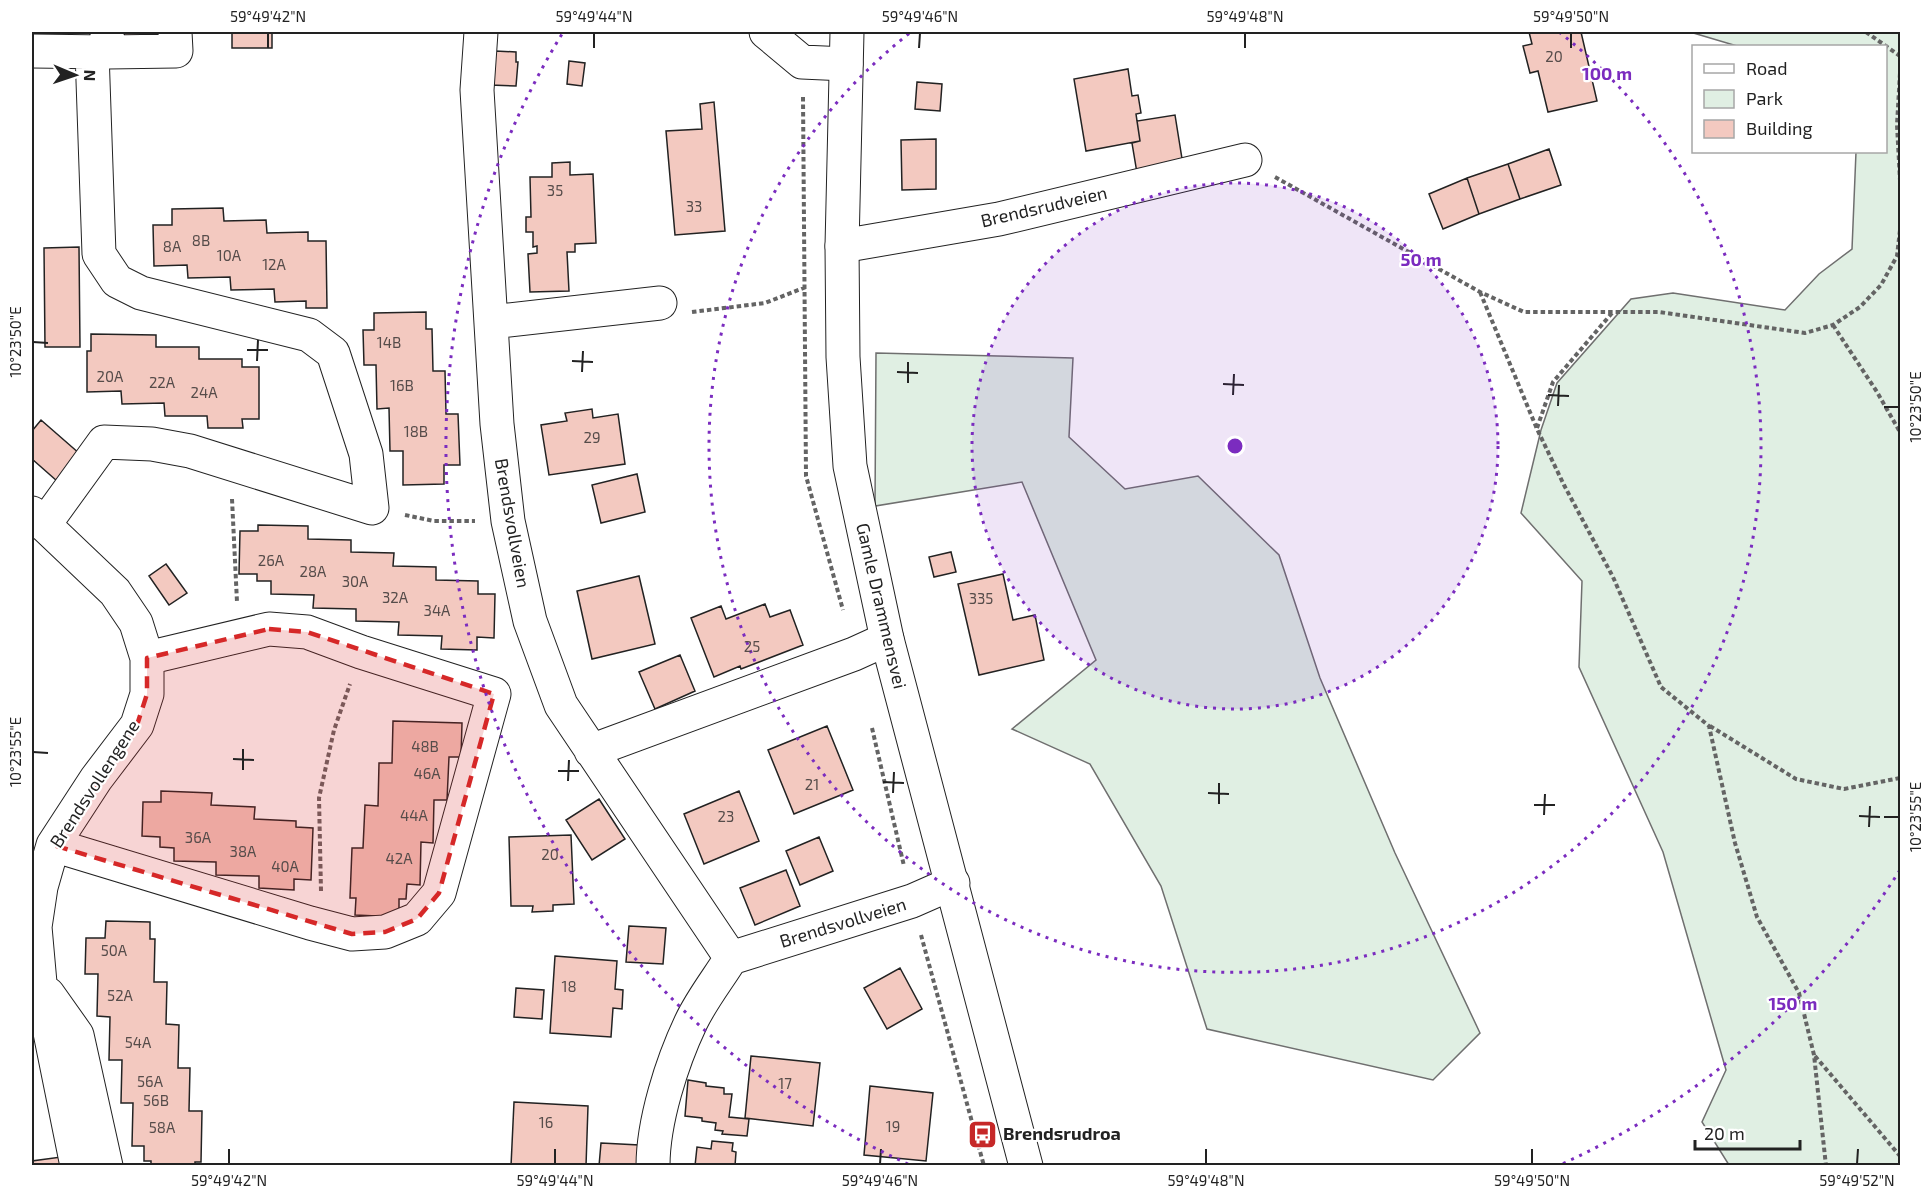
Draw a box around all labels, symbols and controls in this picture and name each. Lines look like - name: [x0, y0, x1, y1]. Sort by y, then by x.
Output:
- text: 59°49'42"N: [230, 7, 306, 25]
- text: 59°49'44"N: [556, 7, 632, 25]
- text: 59°49'46"N: [882, 7, 958, 25]
- text: 59°49'48"N: [1207, 7, 1283, 25]
- text: 59°49'50"N: [1533, 7, 1609, 25]
- north arrow: [45, 45, 105, 105]
- legend: [1692, 45, 1887, 153]
- house number: 20: [1545, 47, 1563, 65]
- text: Road: [1746, 57, 1787, 79]
- text: 100 m: [1582, 62, 1632, 84]
- text: N: [81, 69, 100, 82]
- text: Park: [1746, 87, 1783, 109]
- text: Building: [1746, 117, 1813, 139]
- house number: 35: [547, 181, 563, 199]
- street label: Brendsrudveien: [978, 181, 1109, 231]
- house number: 33: [686, 197, 702, 215]
- house number: 8B: [192, 231, 210, 249]
- house number: 8A: [163, 237, 182, 255]
- house number: 10A: [217, 246, 242, 264]
- text: 50 m: [1400, 248, 1442, 270]
- house number: 12A: [262, 255, 287, 273]
- text: 10°23'50"E: [6, 306, 24, 378]
- house number: 14B: [377, 333, 401, 351]
- house number: 20A: [97, 367, 124, 385]
- text: 10°23'50"E: [1906, 371, 1924, 443]
- house number: 22A: [149, 373, 176, 391]
- house number: 16B: [390, 376, 414, 394]
- house number: 24A: [191, 383, 218, 401]
- house number: 18B: [404, 422, 428, 440]
- house number: 29: [583, 428, 601, 446]
- centre of rings: [1225, 436, 1245, 456]
- street label: Brendsvollveien: [491, 456, 535, 589]
- street label: Gamle Drammensvei: [852, 521, 912, 691]
- house number: 26A: [258, 551, 285, 569]
- house number: 28A: [300, 562, 327, 580]
- house number: 30A: [342, 572, 369, 590]
- house number: 32A: [382, 588, 409, 606]
- house number: 335: [969, 589, 993, 607]
- house number: 34A: [424, 601, 451, 619]
- house number: 25: [744, 637, 760, 655]
- street label: Brendsvollengene: [45, 715, 144, 851]
- text: 10°23'55"E: [6, 717, 24, 787]
- house number: 48B: [411, 737, 439, 755]
- house number: 46A: [413, 764, 441, 782]
- house number: 21: [805, 775, 819, 793]
- text: 10°23'55"E: [1906, 782, 1924, 852]
- house number: 44A: [400, 806, 429, 824]
- house number: 23: [718, 807, 734, 825]
- house number: 36A: [185, 828, 212, 846]
- house number: 38A: [230, 842, 257, 860]
- house number: 20: [541, 845, 559, 863]
- house number: 42A: [386, 849, 413, 867]
- house number: 40A: [271, 857, 299, 875]
- street label: Brendsvollveien: [777, 892, 909, 952]
- house number: 50A: [101, 941, 128, 959]
- house number: 18: [561, 977, 577, 995]
- house number: 52A: [107, 986, 134, 1004]
- text: 150 m: [1769, 992, 1817, 1014]
- house number: 54A: [125, 1033, 152, 1051]
- house number: 56A: [137, 1072, 164, 1090]
- house number: 17: [778, 1074, 792, 1092]
- house number: 56B: [143, 1091, 169, 1109]
- house number: 16: [539, 1113, 553, 1131]
- scale bar: [1695, 1113, 1800, 1151]
- house number: 19: [886, 1117, 900, 1135]
- house number: 58A: [149, 1118, 176, 1136]
- bus stop icon: Brendsrudroa: [966, 1118, 998, 1150]
- place label: Brendsrudroa: [1003, 1122, 1121, 1144]
- text: 20 m: [1704, 1122, 1745, 1144]
- text: 59°49'42"N: [191, 1171, 267, 1189]
- text: 59°49'44"N: [517, 1171, 593, 1189]
- text: 59°49'46"N: [842, 1171, 918, 1189]
- text: 59°49'48"N: [1168, 1171, 1244, 1189]
- text: 59°49'50"N: [1494, 1171, 1570, 1189]
- text: 59°49'52"N: [1819, 1171, 1895, 1189]

